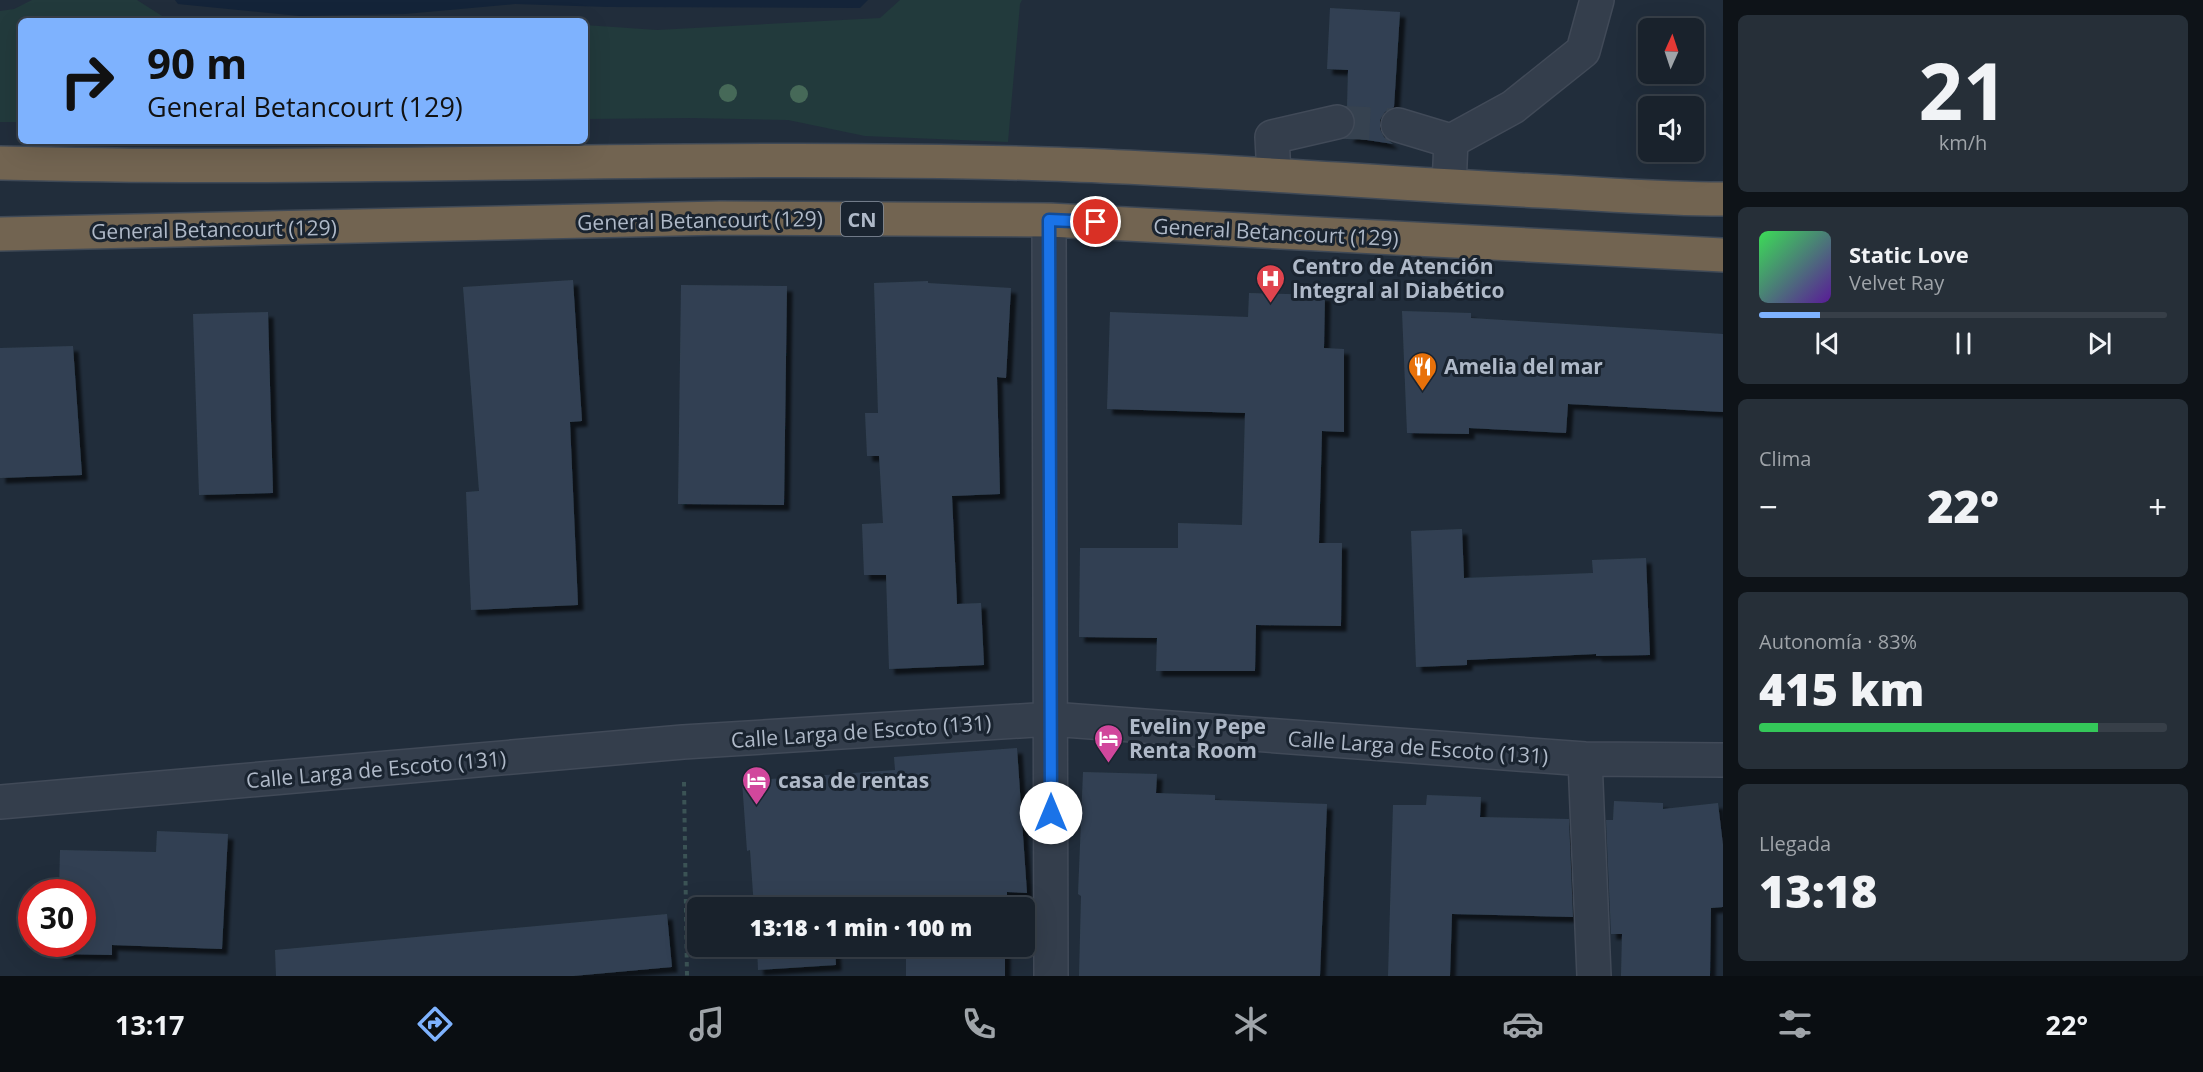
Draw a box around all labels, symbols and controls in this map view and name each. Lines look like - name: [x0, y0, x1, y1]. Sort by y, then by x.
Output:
- north arrow: [1638, 18, 1704, 84]
- map controls: [1638, 18, 1704, 162]
- text: 90 m: [147, 34, 247, 91]
- text: 21: [1918, 37, 2008, 143]
- icon: right: [48, 42, 126, 120]
- text: General Betancourt (129): [147, 88, 463, 125]
- button: sound: [1638, 96, 1704, 162]
- text: km/h: [1939, 129, 1987, 156]
- pin: [1070, 196, 1121, 247]
- road number: CN: [841, 202, 883, 236]
- street label: General Betancourt (129): [577, 204, 823, 236]
- icon: arrive: [1079, 205, 1112, 238]
- street label: General Betancourt (129): [1153, 212, 1399, 252]
- street label: General Betancourt (129): [91, 213, 337, 245]
- text: Static Love: [1849, 239, 1969, 269]
- place label: Centro de Atención Integral al Diabético: [1292, 252, 1504, 304]
- hospital icon: Centro de Atención Integral al Diabético: [1255, 262, 1287, 304]
- text: Velvet Ray: [1849, 269, 1944, 296]
- icon: previous: [1811, 327, 1844, 360]
- icon: pause: [1947, 327, 1980, 360]
- icon: next: [2083, 327, 2116, 360]
- restaurant icon: Amelia del mar: [1407, 350, 1439, 392]
- place label: Amelia del mar: [1444, 352, 1603, 380]
- text: Clima: [1759, 445, 1811, 472]
- text: 22°: [1927, 475, 1999, 536]
- text: −: [1759, 484, 1778, 529]
- text: +: [2148, 484, 2167, 529]
- text: Autonomía · 83%: [1759, 628, 1917, 655]
- text: 415 km: [1759, 658, 1924, 719]
- street label: Calle Larga de Escoto (131): [730, 708, 992, 754]
- place label: Evelin y Pepe Renta Room: [1129, 712, 1266, 764]
- hotel icon: Evelin y Pepe Renta Room: [1092, 722, 1124, 764]
- street label: Calle Larga de Escoto (131): [1287, 724, 1549, 770]
- street label: Calle Larga de Escoto (131): [245, 744, 507, 794]
- hotel icon: casa de rentas: [741, 764, 773, 806]
- place label: casa de rentas: [778, 766, 929, 794]
- position arrow: [1019, 781, 1083, 845]
- text: Llegada: [1759, 830, 1831, 857]
- text: 13:18: [1759, 860, 1877, 921]
- speed limit sign: 30: [18, 879, 96, 957]
- text: 13:18 · 1 min · 100 m: [750, 912, 972, 942]
- icon: directions: [414, 1003, 456, 1045]
- icon: music: [686, 1003, 728, 1045]
- icon: phone: [958, 1003, 1000, 1045]
- icon: climate: [1230, 1003, 1272, 1045]
- icon: car: [1502, 1003, 1544, 1045]
- icon: filters: [1774, 1003, 1816, 1045]
- text: 13:17: [115, 1006, 184, 1043]
- text: 22°: [2046, 1006, 2088, 1043]

